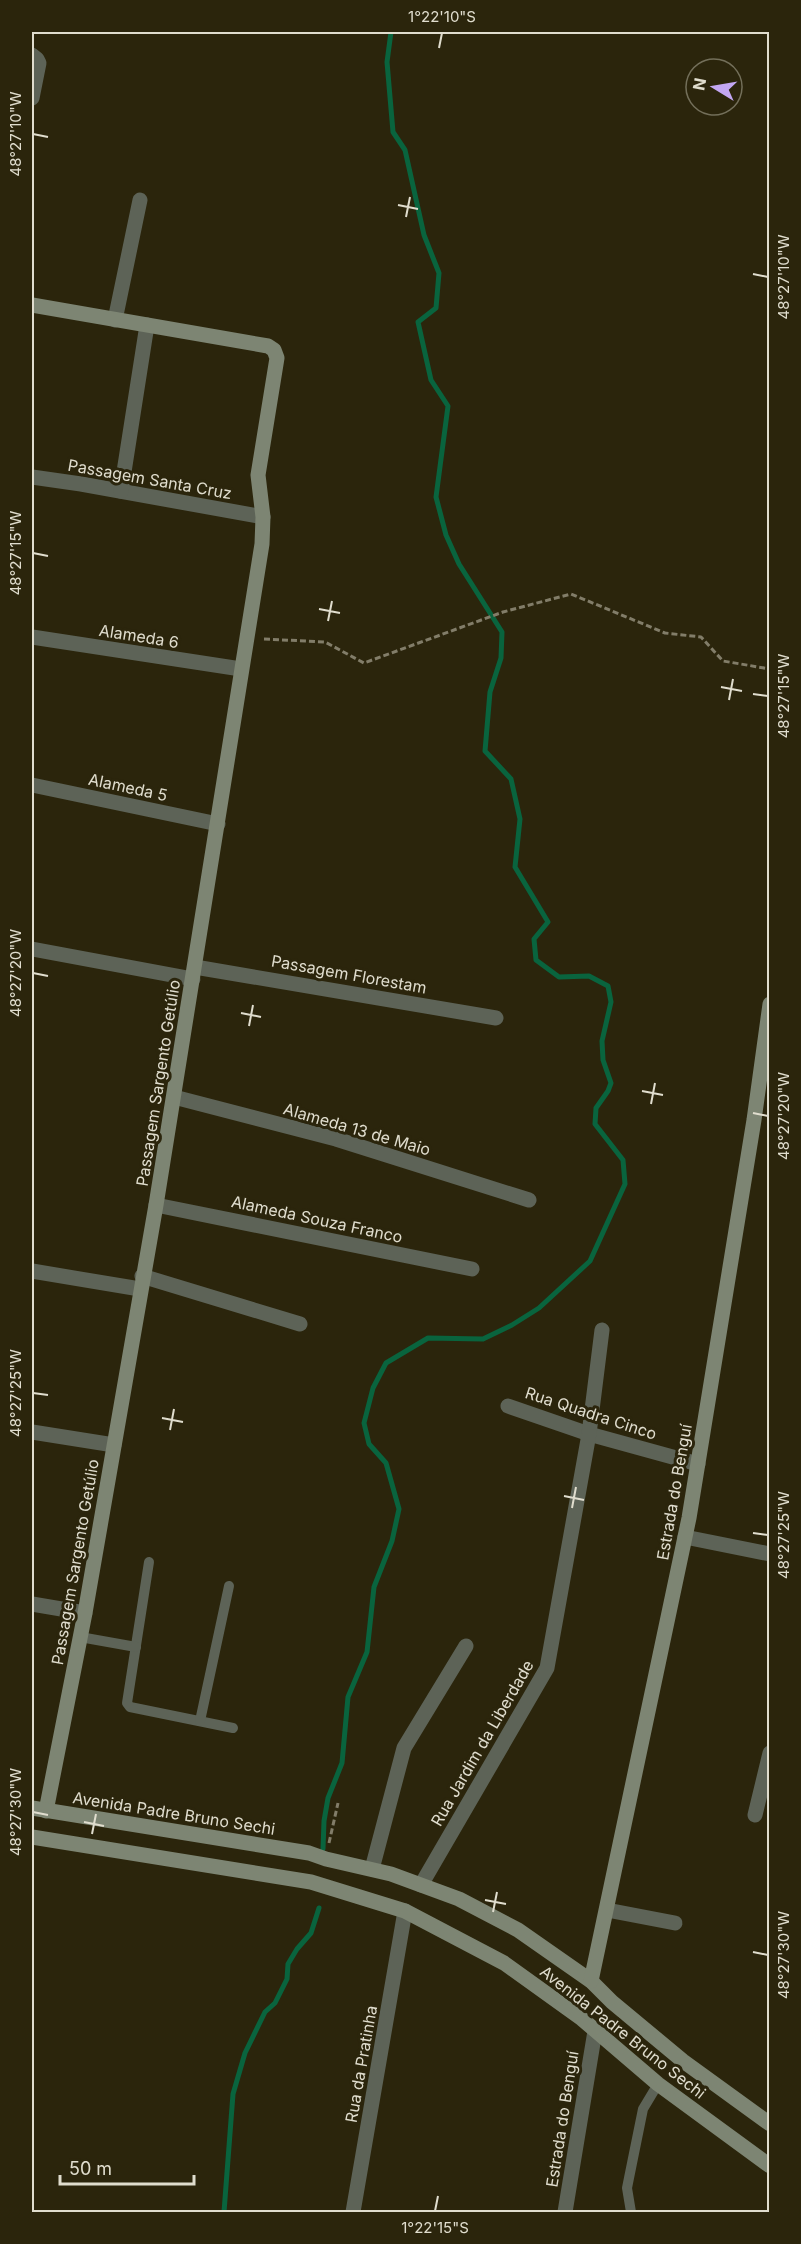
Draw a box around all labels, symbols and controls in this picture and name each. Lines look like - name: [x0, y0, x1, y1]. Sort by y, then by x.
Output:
- text: 1°22'10"S: [408, 7, 476, 26]
- north arrow: [684, 57, 744, 117]
- text: N: [688, 76, 710, 92]
- text: 48°27'10"W: [6, 91, 25, 177]
- text: 48°27'10"W: [774, 234, 793, 320]
- street label: Passagem Santa Cruz: [66, 455, 234, 503]
- text: 48°27'15"W: [6, 510, 25, 595]
- street label: Alameda 6: [98, 620, 180, 652]
- text: 48°27'15"W: [774, 653, 793, 738]
- street label: Alameda 5: [87, 769, 169, 805]
- text: 48°27'20"W: [6, 929, 25, 1017]
- street label: Passagem Florestam: [270, 950, 428, 998]
- street label: Passagem Sargento Getúlio: [132, 978, 184, 1188]
- text: 48°27'20"W: [774, 1072, 793, 1160]
- street label: Alameda 13 de Maio: [281, 1098, 433, 1160]
- street label: Alameda Souza Franco: [230, 1191, 404, 1247]
- text: 48°27'25"W: [6, 1349, 25, 1437]
- street label: Rua Quadra Cinco: [523, 1382, 659, 1444]
- street label: Estrada do Benguí: [652, 1422, 696, 1562]
- street label: Passagem Sargento Getúlio: [47, 1457, 103, 1667]
- text: 48°27'25"W: [774, 1491, 793, 1579]
- street label: Rua Jardim da Liberdade: [426, 1656, 538, 1830]
- text: 48°27'30"W: [6, 1768, 25, 1856]
- street label: Avenida Padre Bruno Sechi: [71, 1787, 277, 1839]
- text: 48°27'30"W: [774, 1911, 793, 1999]
- street label: Avenida Padre Bruno Sechi: [536, 1961, 710, 2103]
- street label: Rua da Pratinha: [341, 2004, 381, 2124]
- street label: Estrada do Benguí: [541, 2049, 583, 2189]
- scale bar: [60, 2148, 194, 2186]
- text: 50 m: [69, 2158, 112, 2179]
- text: 1°22'15"S: [401, 2218, 469, 2237]

